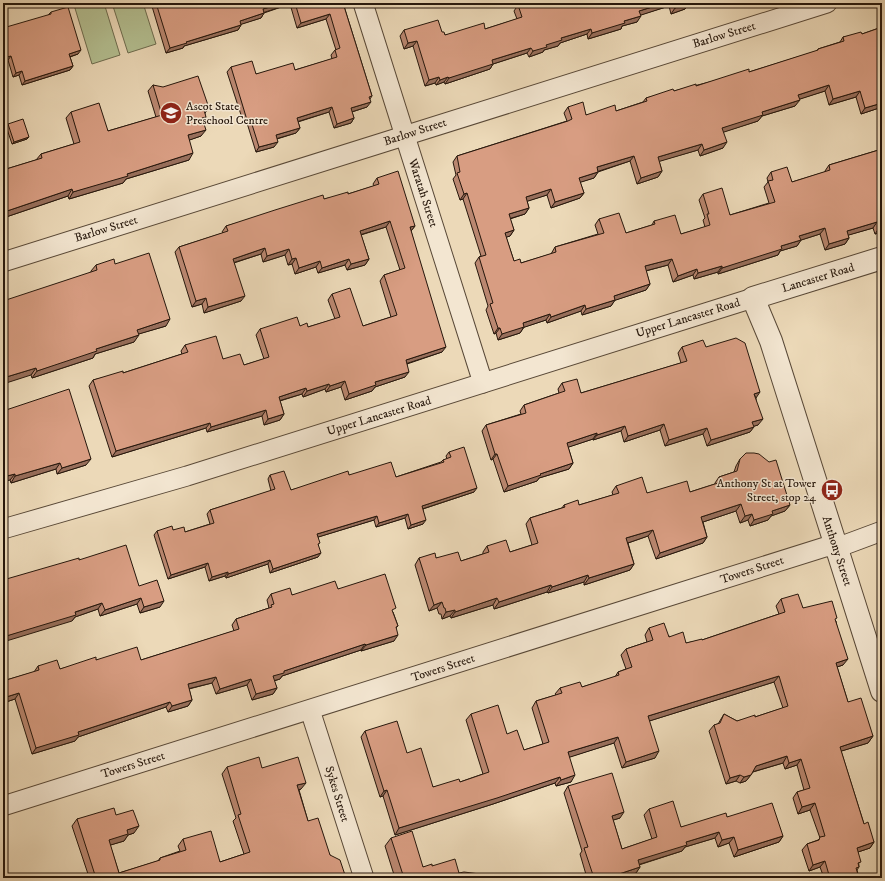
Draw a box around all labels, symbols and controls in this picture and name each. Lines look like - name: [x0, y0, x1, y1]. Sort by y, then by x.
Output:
- street label: Barlow Street: [691, 18, 757, 52]
- place label: Ascot State Preschool Centre: [186, 99, 268, 128]
- school or university icon: Ascot State Preschool Centre: [158, 100, 184, 126]
- street label: Barlow Street: [382, 115, 448, 149]
- street label: Waratah Street: [405, 156, 441, 229]
- street label: Barlow Street: [73, 212, 139, 246]
- street label: Lancaster Road: [780, 260, 856, 296]
- street label: Upper Lancaster Road: [634, 295, 742, 341]
- street label: Upper Lancaster Road: [325, 393, 433, 439]
- place label: Anthony St at Tower Street, stop 24: [717, 476, 817, 505]
- bus stop icon: Anthony St at Tower Street, stop 24: [819, 477, 845, 503]
- street label: Anthony Street: [819, 514, 855, 588]
- street label: Towers Street: [718, 553, 786, 587]
- street label: Towers Street: [409, 651, 477, 685]
- street label: Towers Street: [99, 748, 167, 782]
- street label: Sykes Street: [321, 764, 353, 824]

